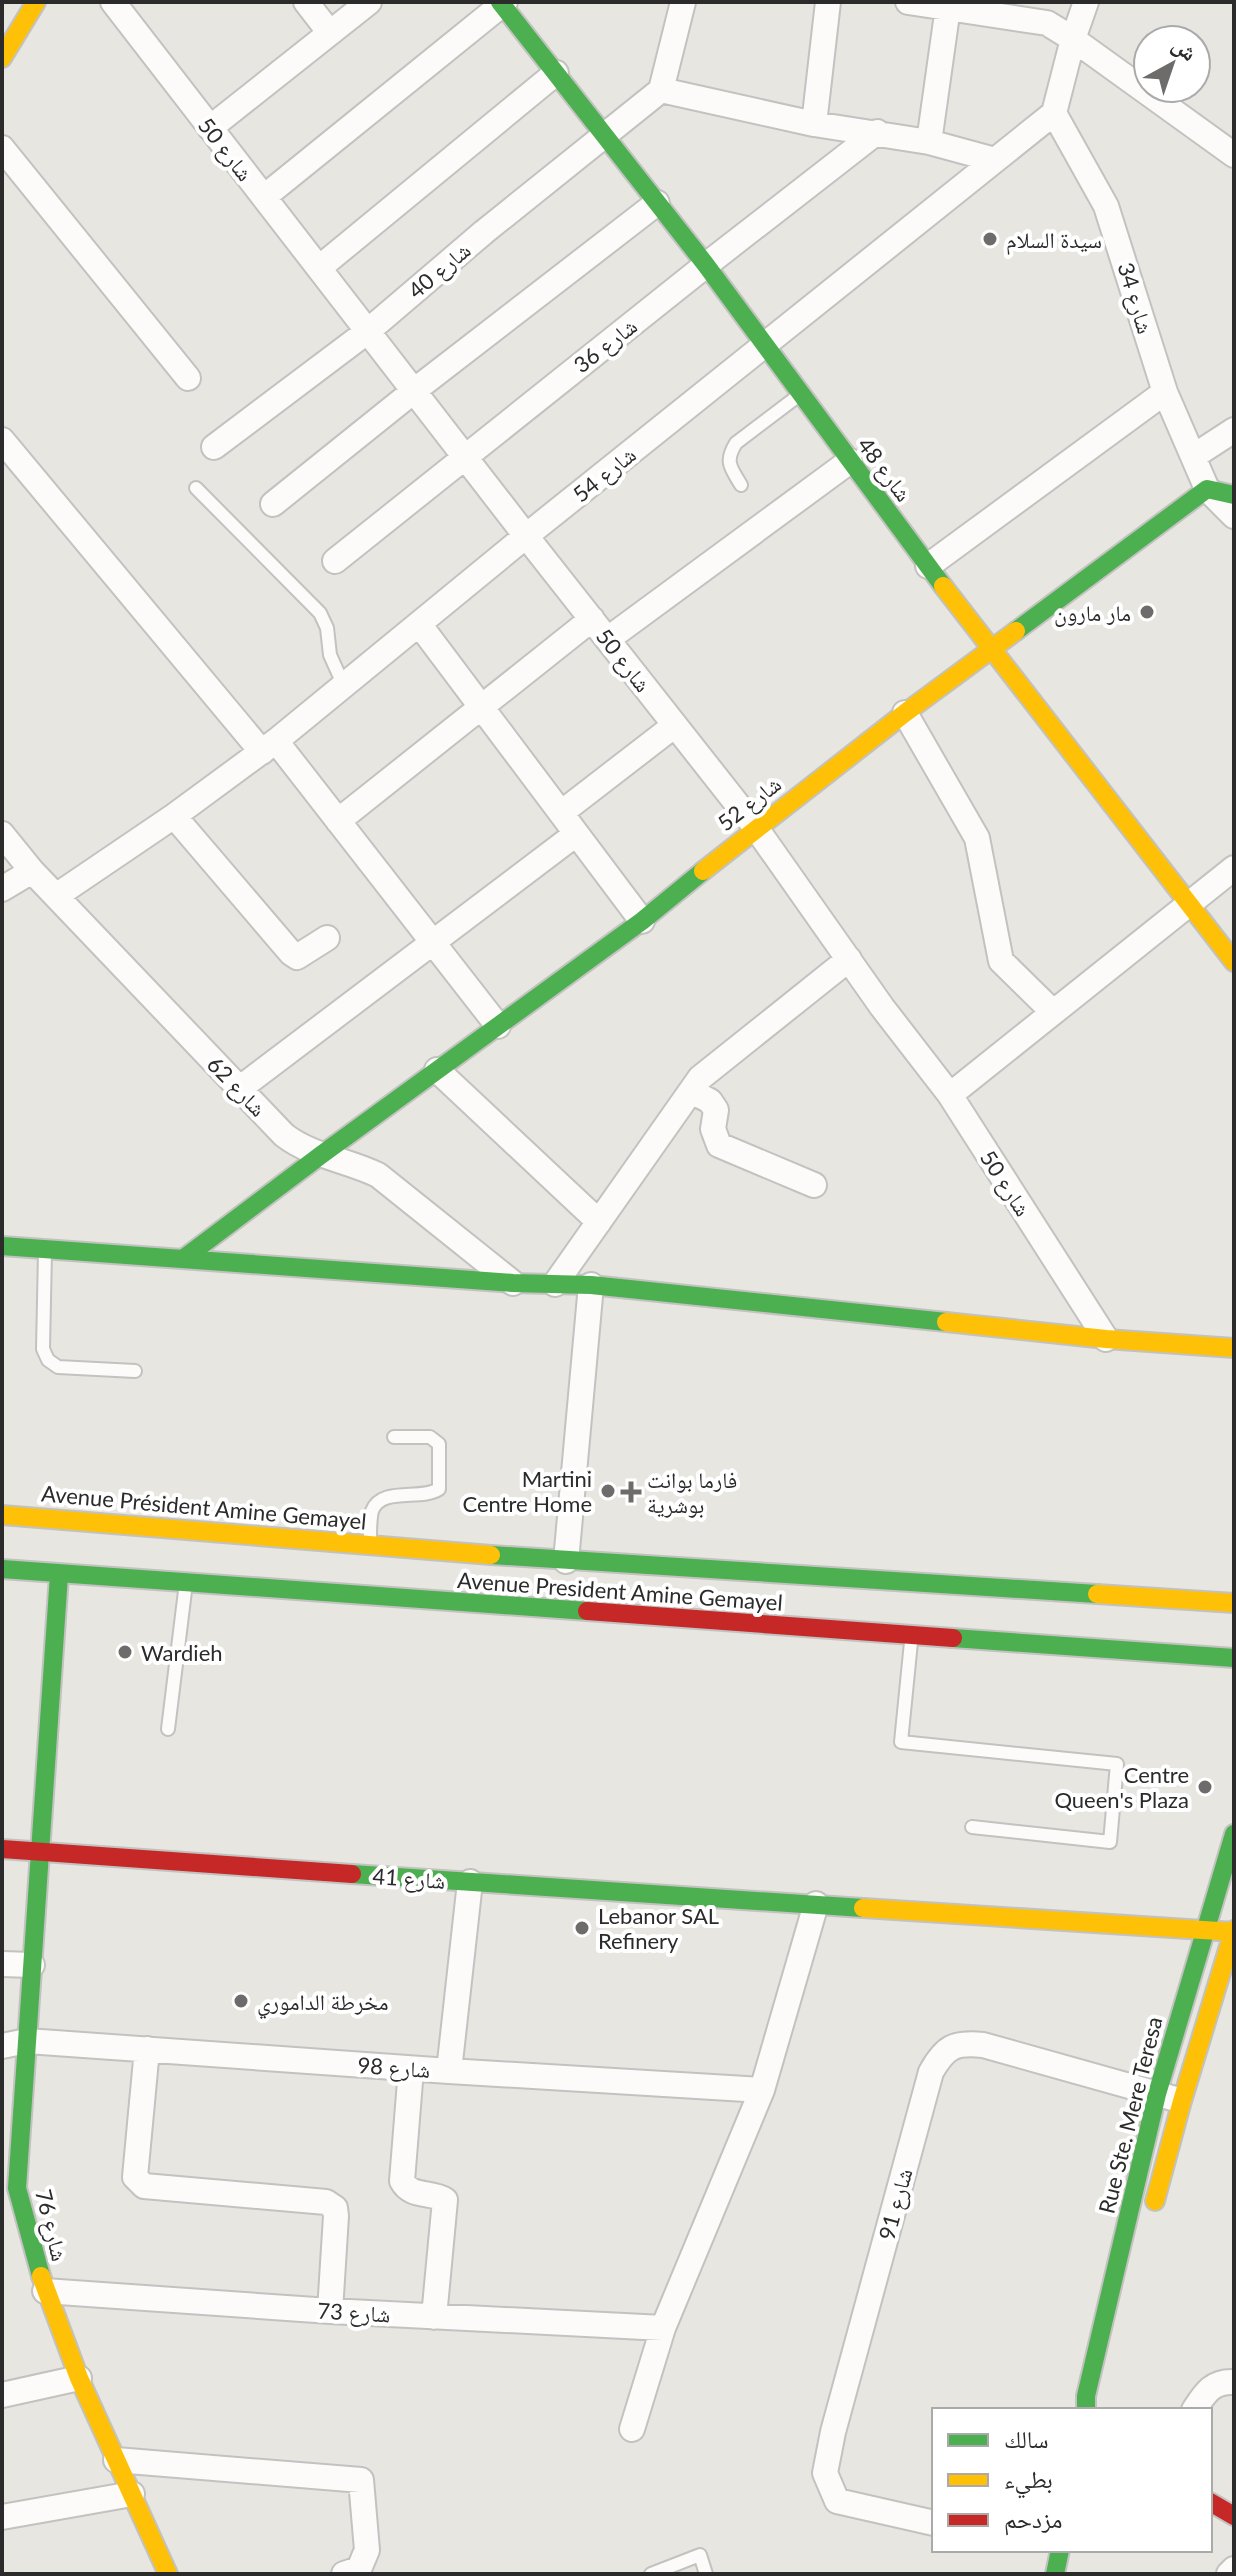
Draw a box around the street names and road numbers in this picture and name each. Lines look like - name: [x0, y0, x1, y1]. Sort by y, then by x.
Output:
- street label: شارع 50: [192, 112, 259, 187]
- street label: شارع 40: [402, 236, 476, 305]
- street label: شارع 34: [1111, 259, 1160, 337]
- street label: شارع 36: [568, 312, 643, 379]
- street label: شارع 48: [851, 432, 918, 507]
- street label: شارع 54: [567, 441, 641, 508]
- street label: شارع 50: [590, 623, 657, 698]
- street label: شارع 52: [712, 770, 787, 837]
- street label: شارع 62: [201, 1050, 272, 1122]
- street label: شارع 50: [974, 1145, 1037, 1222]
- street label: Avenue Président Amine Gemayel: [40, 1479, 368, 1535]
- street label: Avenue President Amine Gemayel: [456, 1566, 784, 1616]
- street label: شارع 41: [372, 1862, 446, 1895]
- street label: Rue Ste. Mere Teresa: [1092, 2014, 1168, 2216]
- street label: شارع 98: [357, 2051, 431, 2084]
- street label: شارع 91: [873, 2165, 918, 2243]
- street label: شارع 76: [29, 2186, 74, 2264]
- street label: شارع 73: [317, 2297, 391, 2328]

